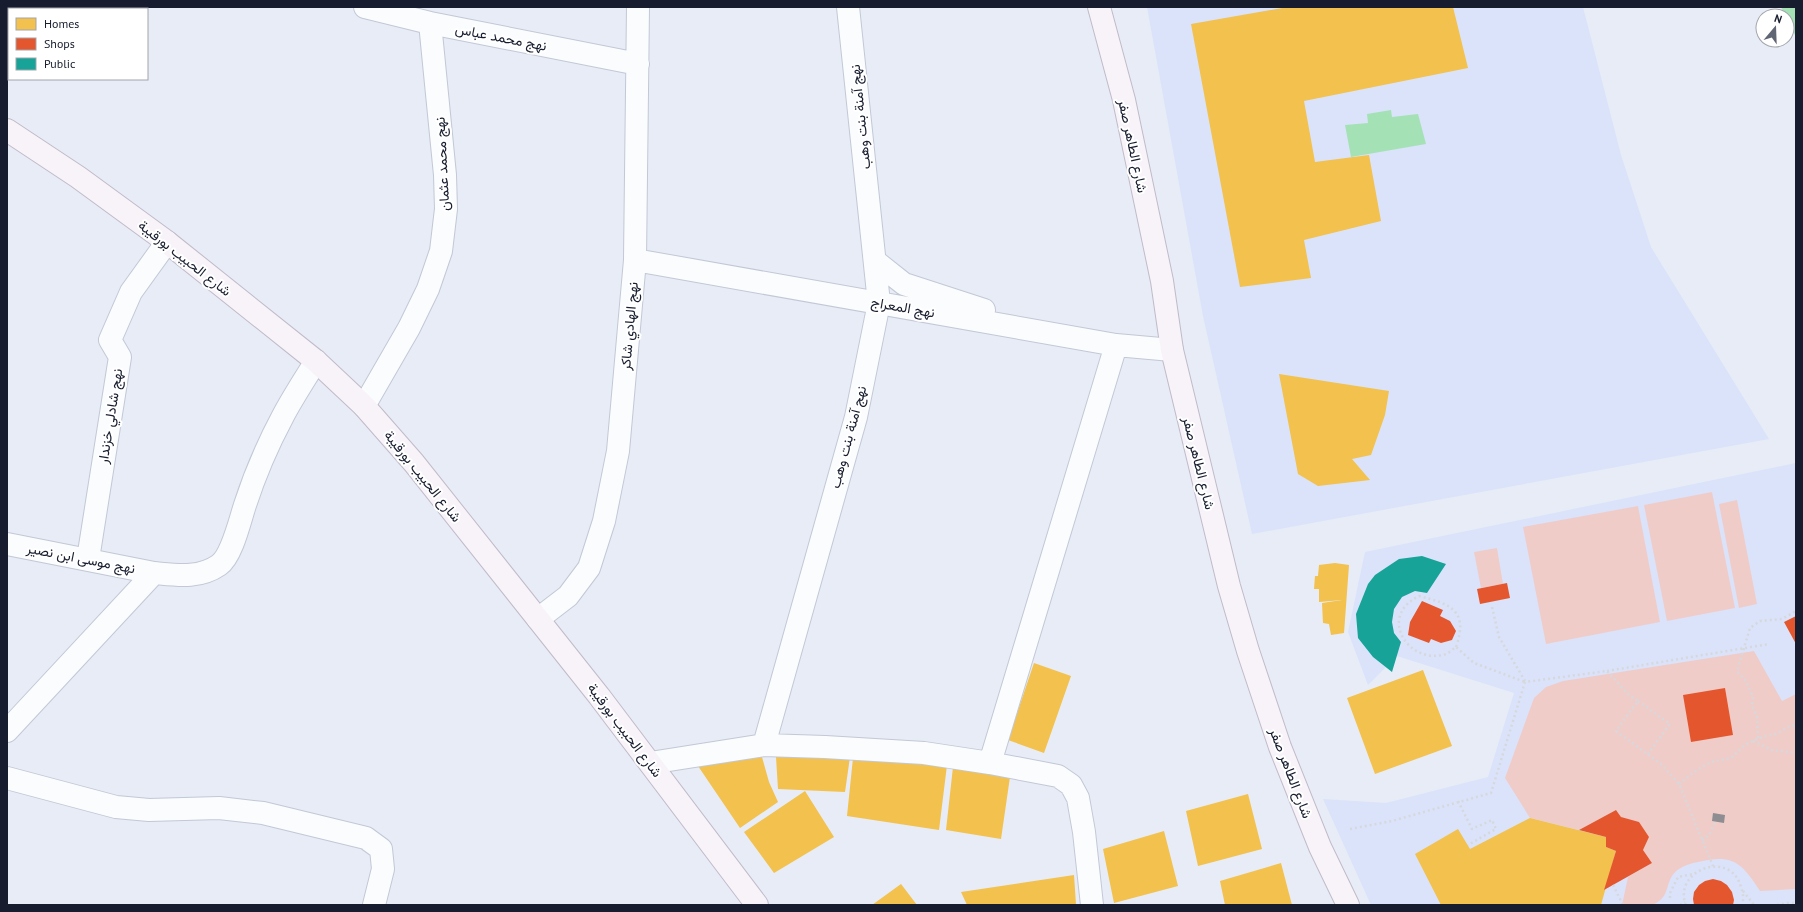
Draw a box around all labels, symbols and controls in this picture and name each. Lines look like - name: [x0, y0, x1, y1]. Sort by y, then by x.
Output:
- legend: [8, 8, 148, 80]
- north arrow: [1755, 8, 1795, 48]
- text: N: [1773, 11, 1784, 26]
- text: Homes: [44, 16, 79, 31]
- street label: نهج محمد عباس: [453, 19, 548, 57]
- text: Shops: [44, 36, 75, 51]
- text: Public: [44, 56, 76, 71]
- street label: نهج آمنة بنت وهب: [846, 63, 876, 170]
- street label: شارع الطاهر صفر: [1112, 97, 1152, 195]
- street label: نهج محمد عثمان: [431, 116, 455, 211]
- street label: شارع الحبيب بورقيبة: [134, 216, 235, 302]
- street label: نهج الهادي شاكر: [616, 281, 645, 372]
- street label: نهج المعراج: [869, 293, 936, 323]
- street label: نهج شادلي خزندار: [93, 367, 129, 466]
- street label: نهج آمنة بنت وهب: [826, 384, 872, 491]
- street label: شارع الطاهر صفر: [1177, 414, 1219, 512]
- street label: شارع الحبيب بورقيبة: [379, 426, 466, 527]
- street label: نهج موسى ابن نصير: [24, 538, 137, 579]
- street label: شارع الحبيب بورقيبة: [582, 679, 666, 782]
- street label: شارع الطاهر صفر: [1263, 724, 1316, 821]

